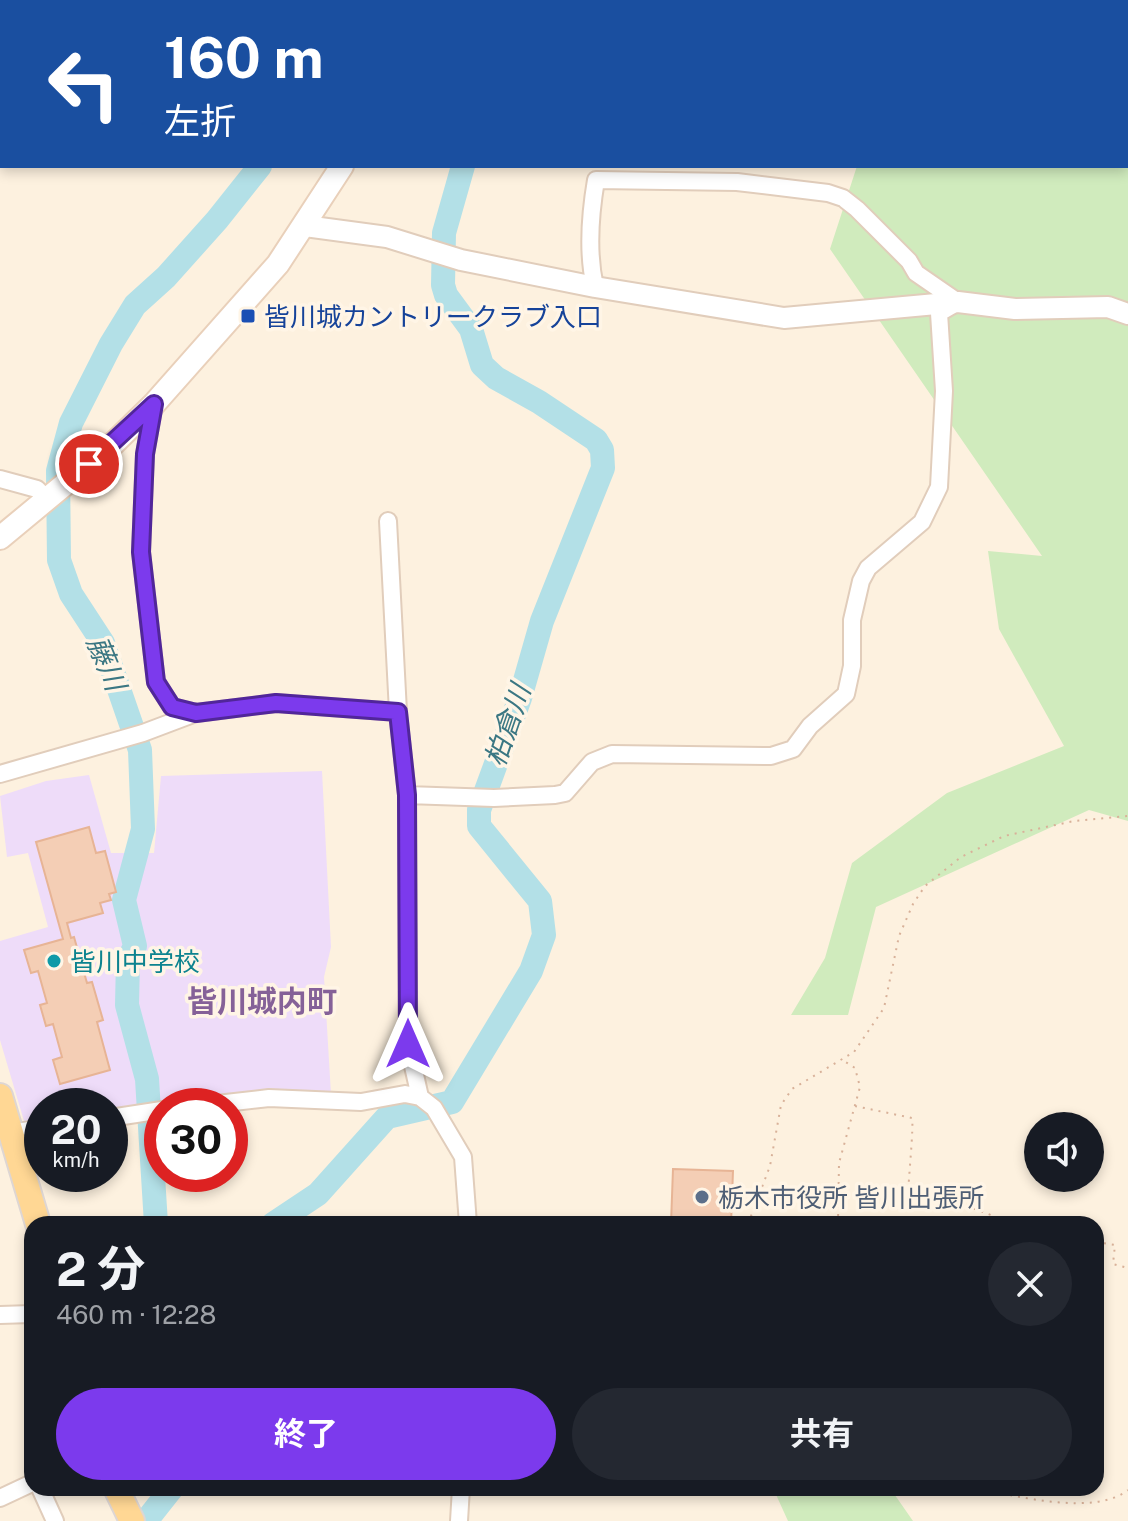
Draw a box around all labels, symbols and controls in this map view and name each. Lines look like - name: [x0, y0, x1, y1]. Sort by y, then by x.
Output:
- text: 160 m: [164, 25, 324, 91]
- icon: left: [32, 32, 136, 136]
- text: 左折: [164, 100, 236, 142]
- place label: 皆川城カントリークラブ入口: [264, 301, 602, 332]
- marker: 皆川城カントリークラブ入口: [239, 307, 257, 325]
- pin: [55, 430, 123, 498]
- icon: arrive: [67, 442, 111, 486]
- water label: 藤川: [81, 631, 134, 698]
- water label: 柏倉川: [478, 677, 537, 770]
- place label: 皆川中学校: [70, 946, 200, 977]
- marker: 皆川中学校: [45, 952, 63, 970]
- district label: 皆川城内町: [187, 983, 337, 1019]
- position arrow: [366, 1002, 450, 1086]
- speed limit sign: 30: [144, 1088, 248, 1192]
- text: 20: [50, 1106, 102, 1153]
- map controls: [1024, 1112, 1104, 1192]
- button: sound: [1024, 1112, 1104, 1192]
- text: km/h: [52, 1148, 100, 1172]
- place label: 栃木市役所 皆川出張所: [718, 1182, 984, 1213]
- marker: 栃木市役所 皆川出張所: [693, 1188, 711, 1206]
- text: 2 分: [56, 1240, 145, 1297]
- button: close: [988, 1242, 1072, 1326]
- text: 460 m · 12:28: [56, 1299, 216, 1330]
- button: 終了: [56, 1388, 556, 1480]
- button: 共有: [572, 1388, 1072, 1480]

